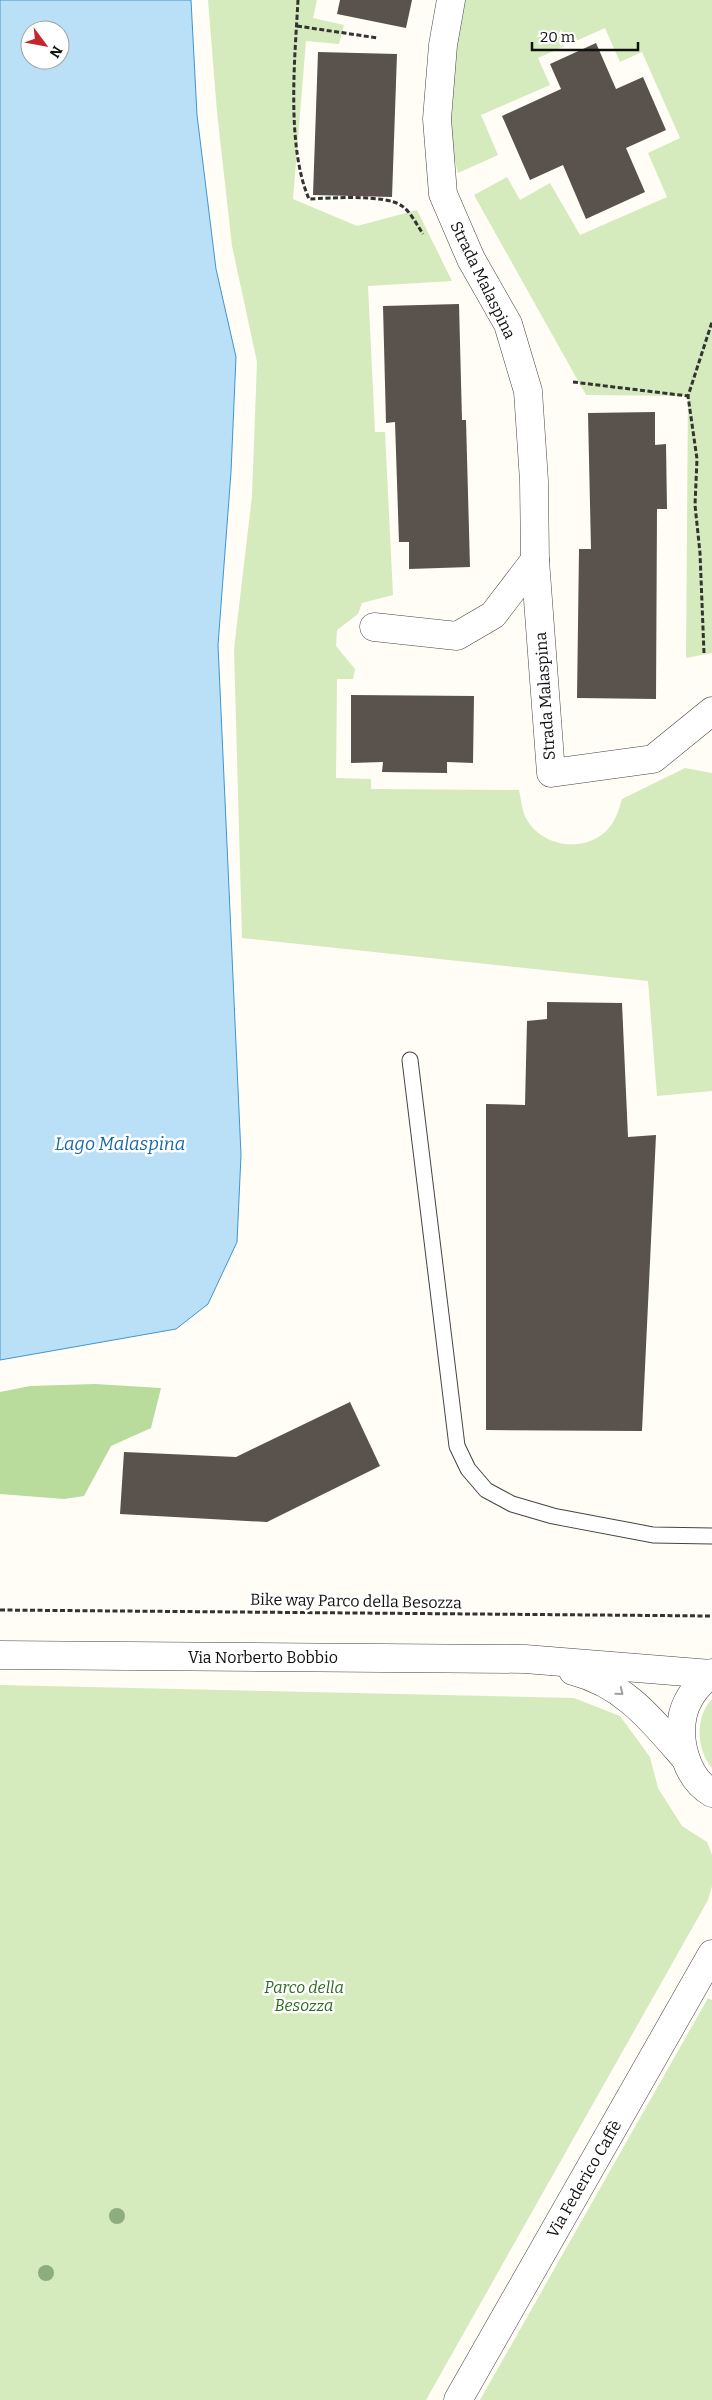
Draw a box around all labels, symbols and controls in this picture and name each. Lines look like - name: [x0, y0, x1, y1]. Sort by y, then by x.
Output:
- north arrow: [20, 20, 70, 70]
- scale bar: [532, 20, 638, 52]
- text: 20 m: [540, 28, 576, 46]
- text: N: [45, 43, 66, 61]
- street label: Strada Malaspina: [446, 218, 520, 342]
- street label: Strada Malaspina: [531, 631, 559, 761]
- water label: Lago Malaspina: [55, 1133, 185, 1155]
- street label: Bike way Parco della Besozza: [250, 1590, 462, 1612]
- street label: Via Norberto Bobbio: [188, 1648, 338, 1667]
- one-way arrow: [614, 1687, 623, 1695]
- park label: Parco della Besozza: [264, 1978, 344, 2015]
- street label: Via Federico Caffè: [543, 2117, 625, 2241]

